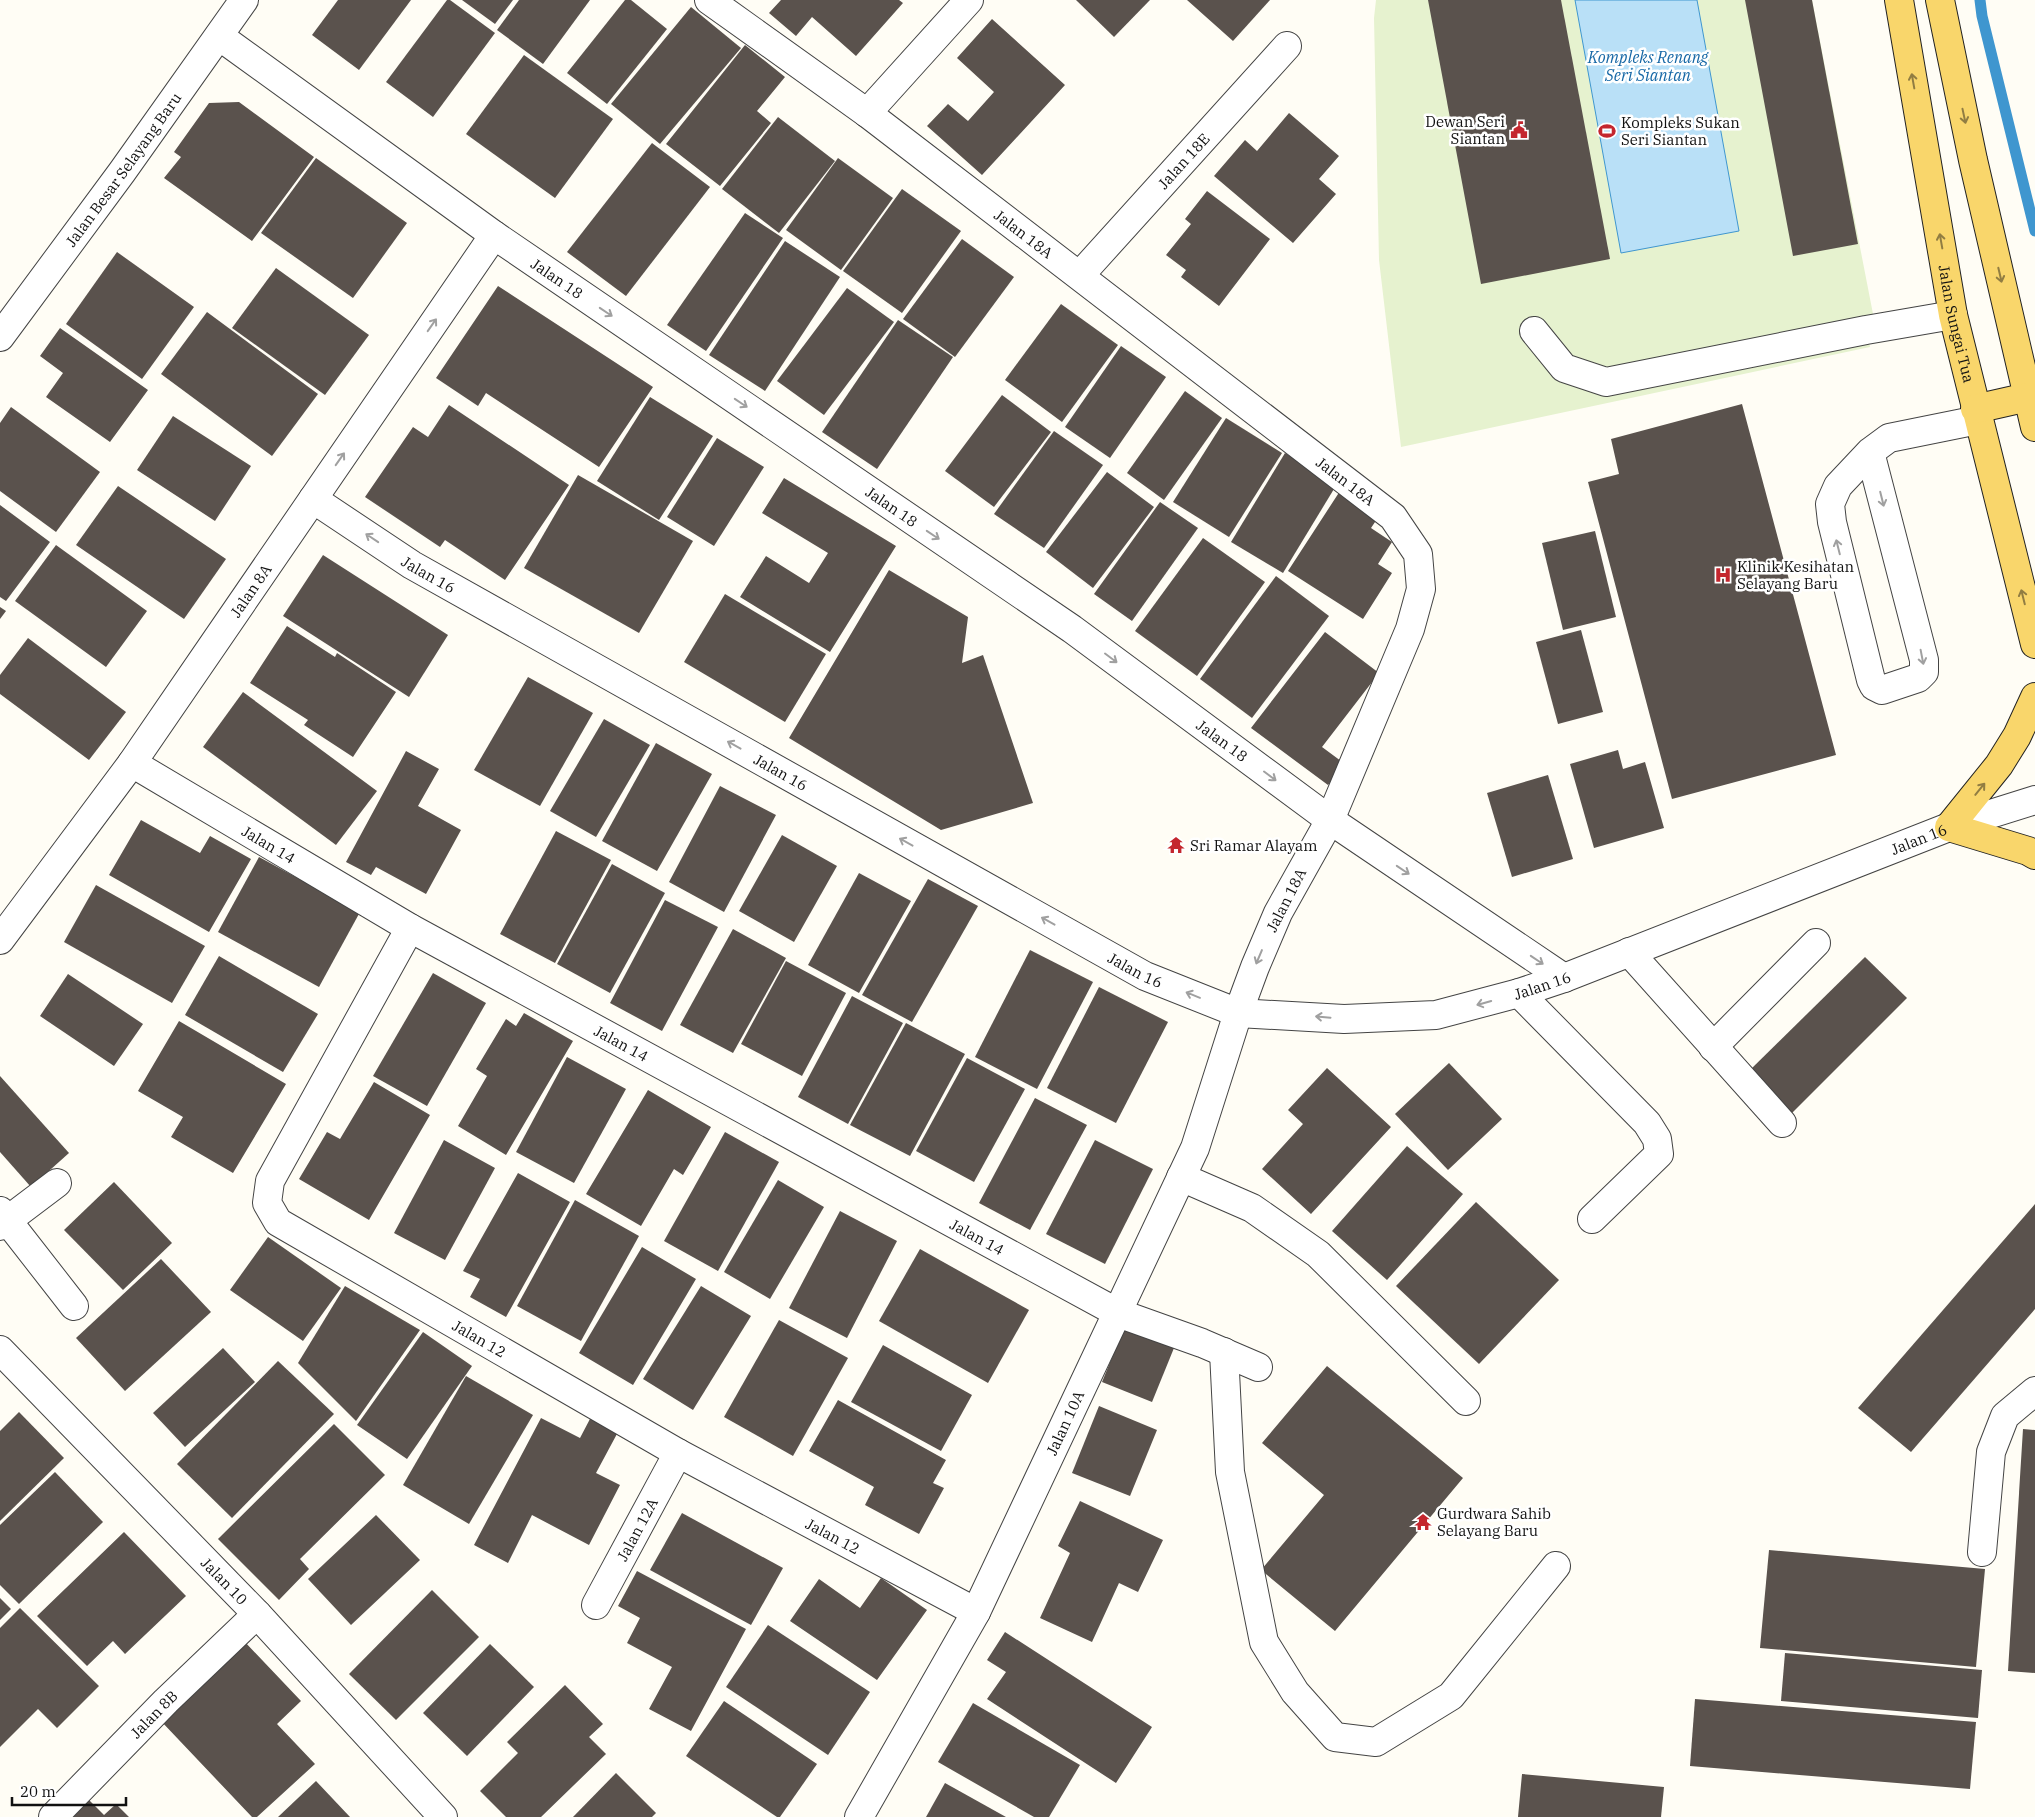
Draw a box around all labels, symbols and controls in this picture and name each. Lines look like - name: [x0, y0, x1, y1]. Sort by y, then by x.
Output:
- water label: Kompleks Renang Seri Siantan: [1587, 47, 1709, 85]
- one-way arrow: [1908, 73, 1918, 89]
- street label: Jalan Besar Selayang Baru: [61, 88, 185, 250]
- one-way arrow: [1960, 108, 1969, 124]
- place label: Dewan Seri Siantan: [1425, 112, 1505, 148]
- place label: Kompleks Sukan Seri Siantan: [1621, 113, 1740, 149]
- public building icon: Dewan Seri Siantan: [1509, 120, 1529, 140]
- sports icon: Kompleks Sukan Seri Siantan: [1597, 121, 1617, 141]
- street label: Jalan 18E: [1153, 129, 1213, 193]
- street label: Jalan 18A: [991, 205, 1058, 262]
- one-way arrow: [1935, 234, 1945, 250]
- street label: Jalan 18: [528, 254, 587, 303]
- street label: Jalan Sungai Tua: [1935, 264, 1979, 385]
- one-way arrow: [1996, 266, 2005, 282]
- one-way arrow: [599, 307, 613, 317]
- one-way arrow: [427, 318, 437, 332]
- one-way arrow: [733, 399, 747, 409]
- one-way arrow: [335, 452, 345, 466]
- street label: Jalan 18A: [1313, 452, 1380, 510]
- street label: Jalan 18: [862, 482, 922, 531]
- one-way arrow: [1878, 491, 1887, 507]
- one-way arrow: [926, 529, 940, 540]
- one-way arrow: [365, 533, 379, 543]
- one-way arrow: [1833, 539, 1842, 555]
- street label: Jalan 16: [398, 551, 459, 597]
- place label: Klinik Kesihatan Selayang Baru: [1737, 557, 1855, 593]
- street label: Jalan 8A: [225, 560, 276, 621]
- hospital icon: Klinik Kesihatan Selayang Baru: [1713, 565, 1733, 585]
- one-way arrow: [2018, 589, 2027, 605]
- one-way arrow: [1918, 648, 1928, 664]
- one-way arrow: [1104, 653, 1117, 664]
- street label: Jalan 18: [1193, 715, 1252, 765]
- one-way arrow: [727, 740, 742, 749]
- street label: Jalan 16: [751, 749, 811, 795]
- one-way arrow: [1263, 771, 1277, 781]
- one-way arrow: [1974, 783, 1985, 796]
- street label: Jalan 16: [1888, 819, 1950, 858]
- street label: Jalan 14: [239, 821, 299, 867]
- temple icon: Sri Ramar Alayam: [1166, 835, 1186, 855]
- one-way arrow: [900, 836, 914, 846]
- place label: Sri Ramar Alayam: [1190, 836, 1318, 855]
- street label: Jalan 18A: [1262, 864, 1310, 935]
- one-way arrow: [1395, 865, 1409, 875]
- one-way arrow: [1041, 916, 1056, 925]
- street label: Jalan 16: [1105, 948, 1165, 992]
- one-way arrow: [1254, 949, 1264, 964]
- one-way arrow: [1530, 956, 1544, 966]
- street label: Jalan 16: [1512, 967, 1573, 1003]
- one-way arrow: [1185, 989, 1200, 998]
- one-way arrow: [1476, 999, 1492, 1008]
- one-way arrow: [1315, 1012, 1331, 1022]
- street label: Jalan 14: [591, 1021, 652, 1065]
- street label: Jalan 14: [947, 1214, 1008, 1259]
- street label: Jalan 12: [449, 1315, 510, 1361]
- street label: Jalan 10A: [1042, 1387, 1088, 1458]
- street label: Jalan 12A: [612, 1494, 662, 1564]
- place label: Gurdwara Sahib Selayang Baru: [1437, 1504, 1551, 1540]
- temple icon: Gurdwara Sahib Selayang Baru: [1413, 1512, 1433, 1532]
- street label: Jalan 12: [803, 1514, 864, 1558]
- street label: Jalan 10: [197, 1553, 252, 1608]
- street label: Jalan 8B: [126, 1686, 181, 1742]
- scale bar: [12, 1774, 126, 1806]
- text: 20 m: [20, 1782, 56, 1801]

